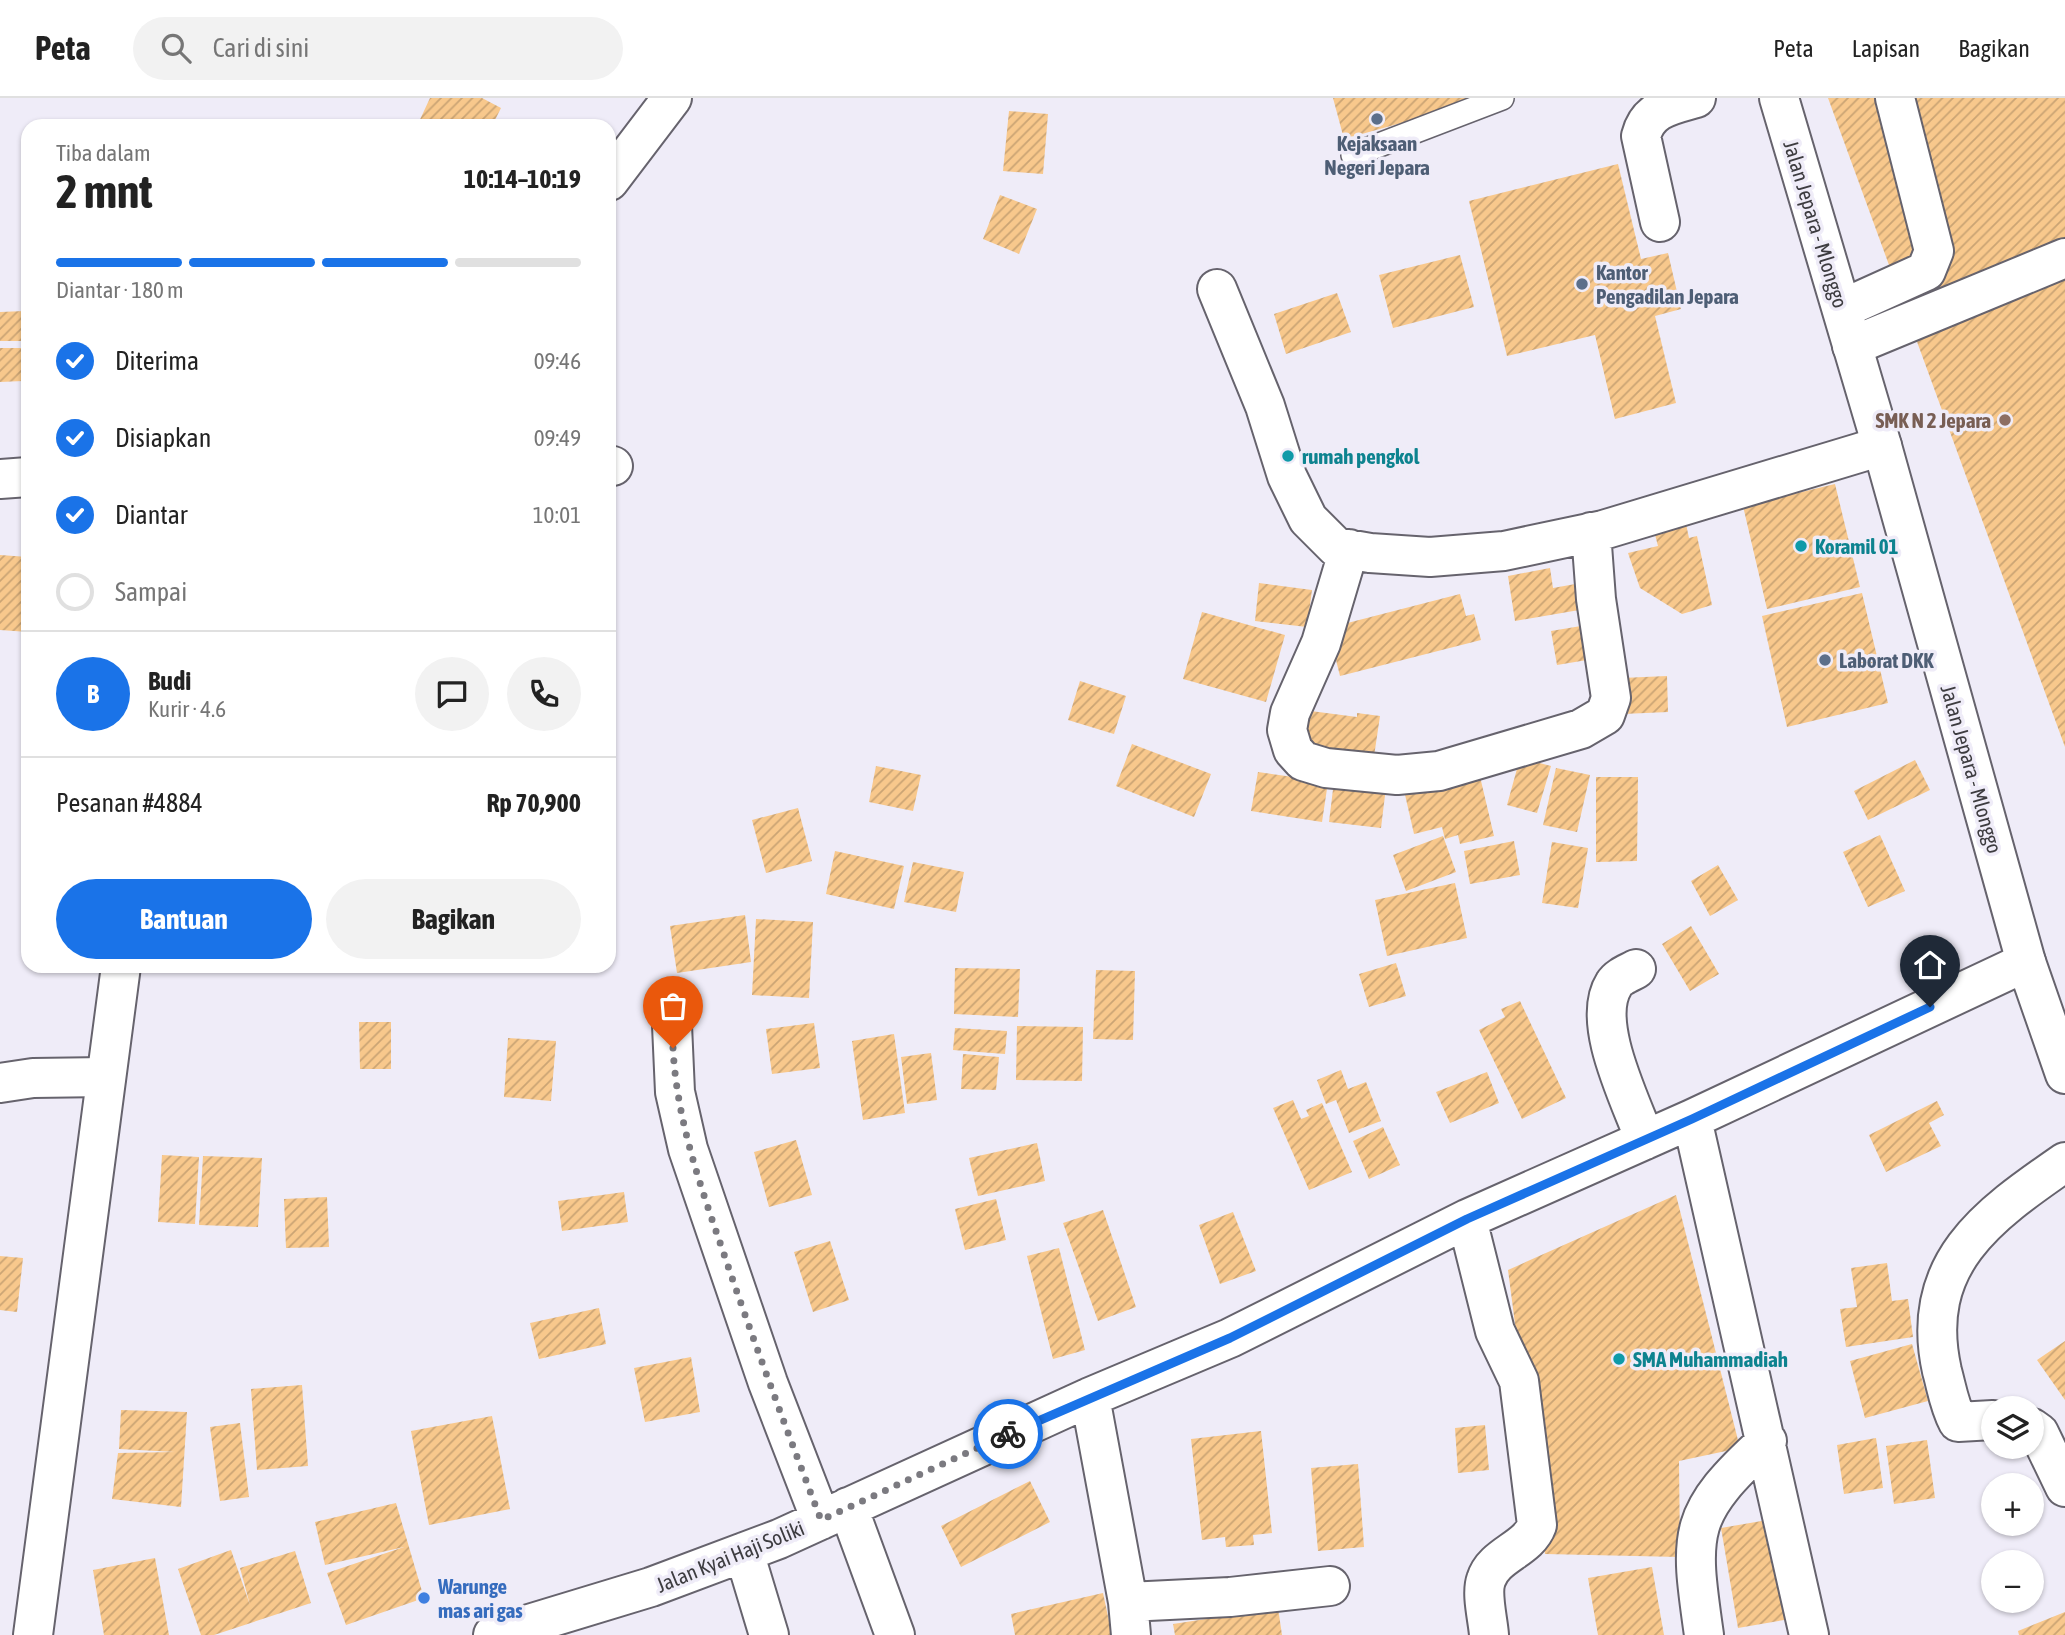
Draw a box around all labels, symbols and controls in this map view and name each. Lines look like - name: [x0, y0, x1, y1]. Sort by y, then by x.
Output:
- search box: [133, 17, 623, 80]
- text: Peta: [35, 29, 91, 67]
- icon: search: [157, 29, 195, 67]
- text: Cari di sini: [213, 33, 309, 63]
- text: Peta: [1773, 35, 1814, 62]
- text: Lapisan: [1852, 35, 1920, 62]
- text: Bagikan: [1958, 35, 2030, 62]
- marker: Kejaksaan Negeri Jepara: [1369, 111, 1385, 127]
- place label: Kejaksaan Negeri Jepara: [1324, 131, 1430, 179]
- street label: Jalan Jepara - Mlonggo: [1779, 137, 1853, 311]
- text: Tiba dalam: [56, 140, 151, 166]
- text: 10:14–10:19: [464, 164, 581, 194]
- text: 2 mnt: [56, 165, 153, 218]
- place label: Kantor Pengadilan Jepara: [1596, 260, 1739, 308]
- marker: Kantor Pengadilan Jepara: [1574, 276, 1590, 292]
- text: Diantar · 180 m: [56, 277, 184, 303]
- icon: check: [56, 342, 94, 380]
- text: Diterima: [115, 346, 199, 376]
- text: 09:46: [534, 348, 581, 374]
- place label: SMK N 2 Jepara: [1875, 408, 1991, 432]
- marker: SMK N 2 Jepara: [1997, 412, 2013, 428]
- icon: check: [56, 419, 94, 457]
- text: Disiapkan: [115, 423, 211, 453]
- text: 09:49: [534, 425, 581, 451]
- place label: rumah pengkol: [1302, 444, 1420, 468]
- marker: rumah pengkol: [1280, 448, 1296, 464]
- icon: check: [56, 496, 94, 534]
- text: Diantar: [115, 500, 188, 530]
- text: 10:01: [533, 502, 581, 528]
- place label: Koramil 01: [1815, 534, 1899, 558]
- marker: Koramil 01: [1793, 538, 1809, 554]
- text: Sampai: [115, 577, 187, 607]
- place label: Laborat DKK: [1839, 648, 1934, 672]
- marker: Laborat DKK: [1817, 652, 1833, 668]
- button: chat: [415, 657, 489, 731]
- button: phone: [507, 657, 581, 731]
- text: Budi: [148, 666, 191, 696]
- text: B: [87, 679, 99, 709]
- street label: Jalan Jepara - Mlonggo: [1936, 682, 2008, 856]
- text: Kurir · 4.6: [148, 696, 226, 722]
- text: Pesanan #4884: [56, 788, 203, 818]
- text: Rp 70,900: [486, 788, 581, 818]
- button: Bantuan: [56, 879, 312, 959]
- button: Bagikan: [326, 879, 581, 959]
- pin: [1900, 935, 1960, 1007]
- icon: home: [1911, 946, 1949, 984]
- pin: [643, 976, 703, 1048]
- icon: bag: [654, 987, 692, 1025]
- place label: SMA Muhammadiah: [1633, 1347, 1788, 1371]
- marker: SMA Muhammadiah: [1611, 1351, 1627, 1367]
- map controls: [1981, 1396, 2044, 1613]
- button: layers: [1981, 1396, 2044, 1459]
- courier: [973, 1399, 1043, 1469]
- icon: bike: [989, 1415, 1027, 1453]
- button: +: [1981, 1473, 2044, 1536]
- street label: Jalan Kyai Haji Soliki: [652, 1515, 808, 1597]
- button: −: [1981, 1550, 2044, 1613]
- place label: Warunge mas ari gas: [437, 1574, 523, 1622]
- marker: Warunge mas ari gas: [416, 1590, 432, 1606]

